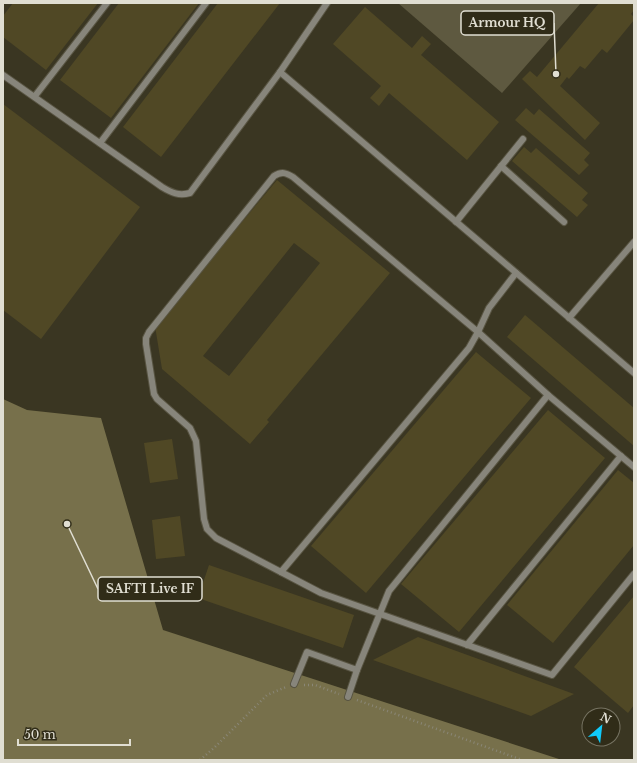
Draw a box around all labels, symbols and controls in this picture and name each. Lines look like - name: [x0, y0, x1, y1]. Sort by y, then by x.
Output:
- callout: Armour HQ: [461, 11, 554, 35]
- text: Armour HQ: [468, 15, 546, 30]
- callout: SAFTI Live IF: [98, 577, 202, 601]
- text: SAFTI Live IF: [106, 581, 195, 596]
- north arrow: [581, 707, 621, 747]
- text: N: [598, 710, 614, 727]
- scale bar: [18, 721, 130, 747]
- text: 50 m: [24, 727, 56, 742]

